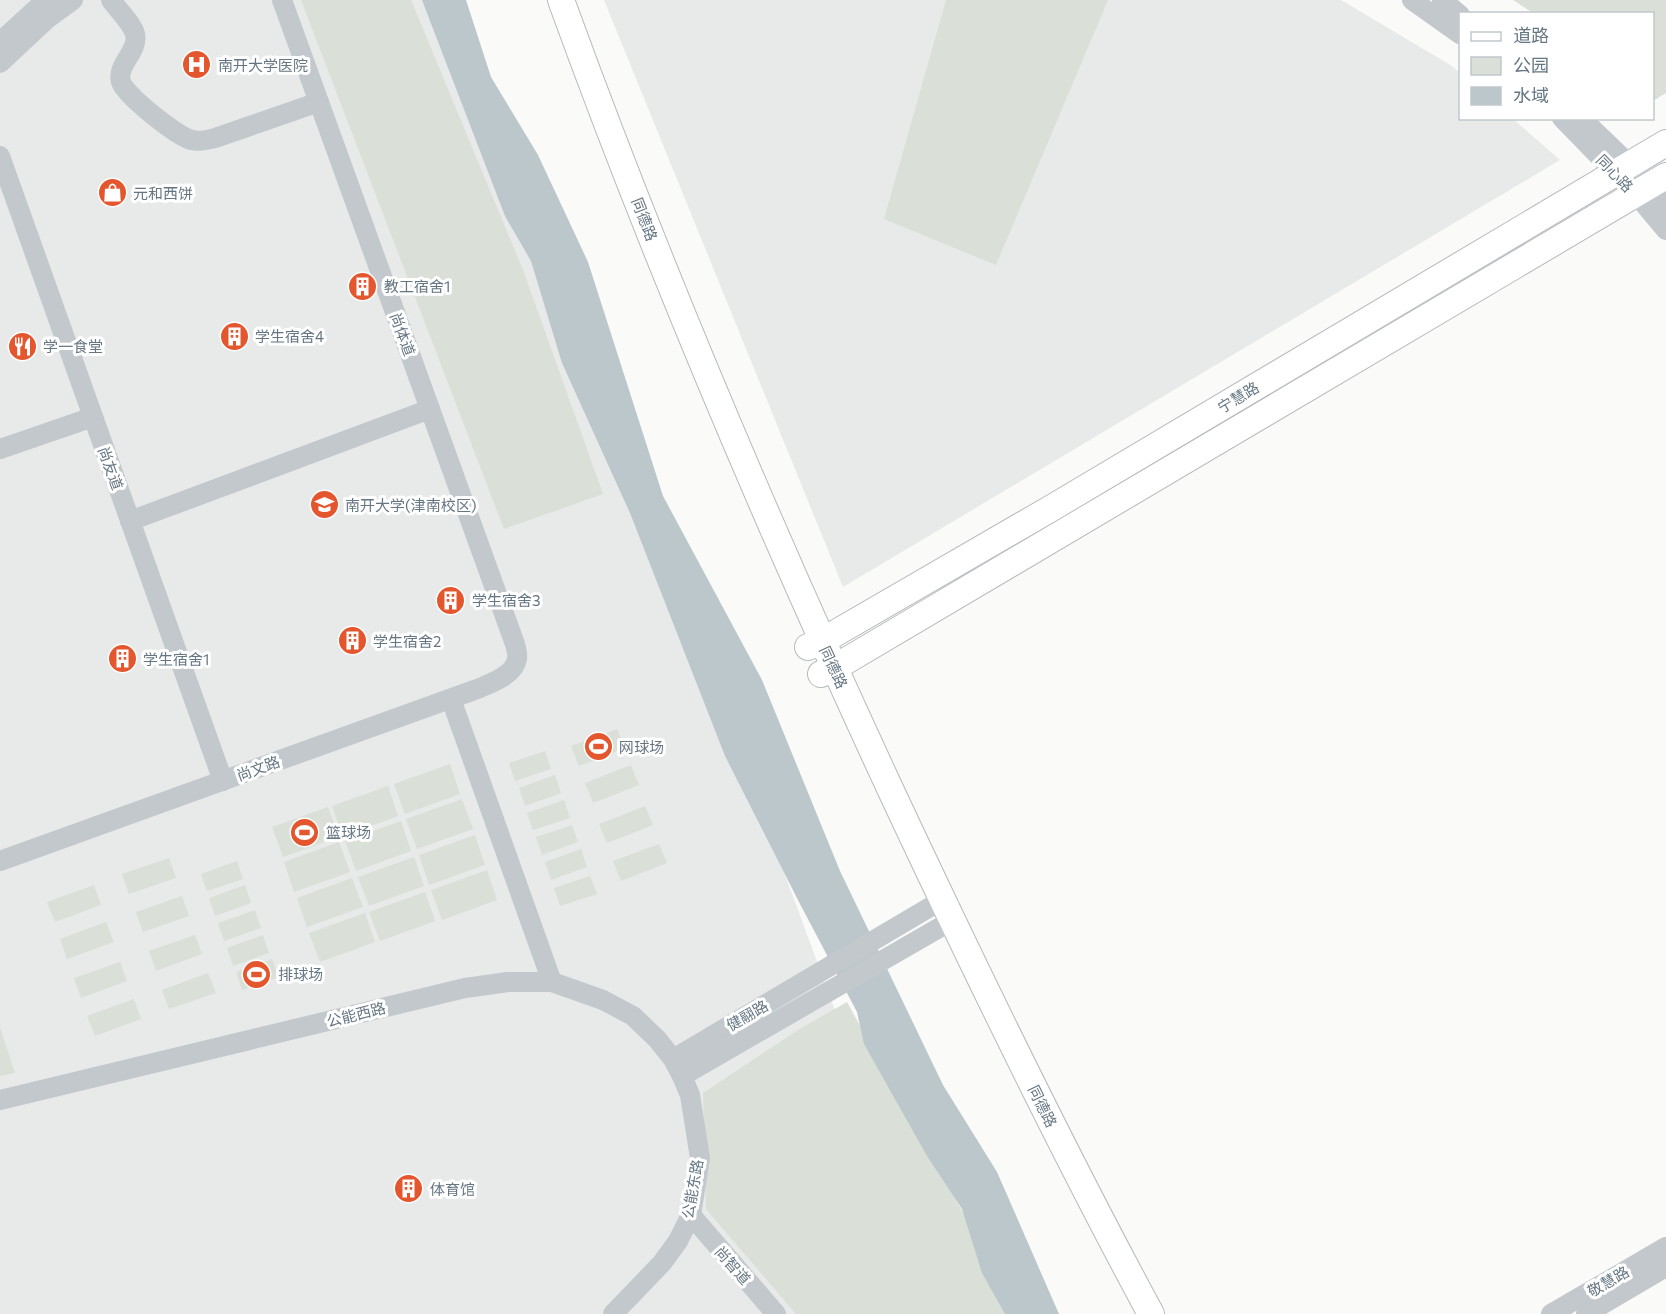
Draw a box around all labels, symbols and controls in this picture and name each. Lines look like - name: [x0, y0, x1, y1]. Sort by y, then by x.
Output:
- legend: [1459, 12, 1654, 120]
- text: 道路: [1513, 24, 1549, 46]
- hospital icon: 南开大学医院: [181, 49, 213, 81]
- text: 公园: [1513, 54, 1549, 76]
- place label: 南开大学医院: [218, 56, 308, 74]
- text: 水域: [1513, 84, 1549, 106]
- street label: 同心路: [1593, 151, 1637, 195]
- shop icon: 元和西饼: [96, 177, 128, 209]
- place label: 元和西饼: [133, 184, 193, 202]
- street label: 同德路: [629, 195, 661, 243]
- building icon: 教工宿舍1: [347, 270, 379, 302]
- place label: 教工宿舍1: [384, 277, 450, 295]
- street label: 尚体道: [387, 310, 419, 358]
- building icon: 学生宿舍4: [218, 320, 250, 352]
- place label: 学生宿舍4: [255, 327, 324, 345]
- restaurant icon: 学一食堂: [6, 330, 38, 362]
- place label: 学一食堂: [43, 337, 103, 355]
- street label: 宁慧路: [1214, 378, 1262, 416]
- street label: 尚友道: [95, 444, 127, 492]
- school or university icon: 南开大学(津南校区): [308, 489, 340, 521]
- place label: 南开大学(津南校区): [345, 496, 477, 514]
- building icon: 学生宿舍3: [435, 584, 467, 616]
- place label: 学生宿舍3: [472, 591, 541, 609]
- building icon: 学生宿舍2: [336, 625, 368, 657]
- place label: 学生宿舍2: [373, 632, 441, 650]
- building icon: 学生宿舍1: [106, 643, 138, 675]
- street label: 同德路: [816, 643, 852, 691]
- place label: 学生宿舍1: [143, 650, 209, 668]
- sports icon: 网球场: [582, 731, 614, 763]
- place label: 网球场: [619, 738, 664, 756]
- street label: 尚文路: [234, 752, 282, 784]
- sports icon: 篮球场: [289, 816, 321, 848]
- place label: 篮球场: [326, 823, 371, 841]
- sports icon: 排球场: [241, 958, 273, 990]
- place label: 排球场: [278, 965, 323, 983]
- street label: 健翮路: [723, 996, 771, 1034]
- street label: 公能西路: [325, 998, 387, 1030]
- street label: 同德路: [1025, 1082, 1061, 1130]
- street label: 公能东路: [678, 1158, 706, 1220]
- building icon: 体育馆: [393, 1173, 425, 1205]
- place label: 体育馆: [430, 1180, 475, 1198]
- street label: 尚智道: [711, 1242, 755, 1288]
- street label: 敬慧路: [1584, 1262, 1632, 1300]

